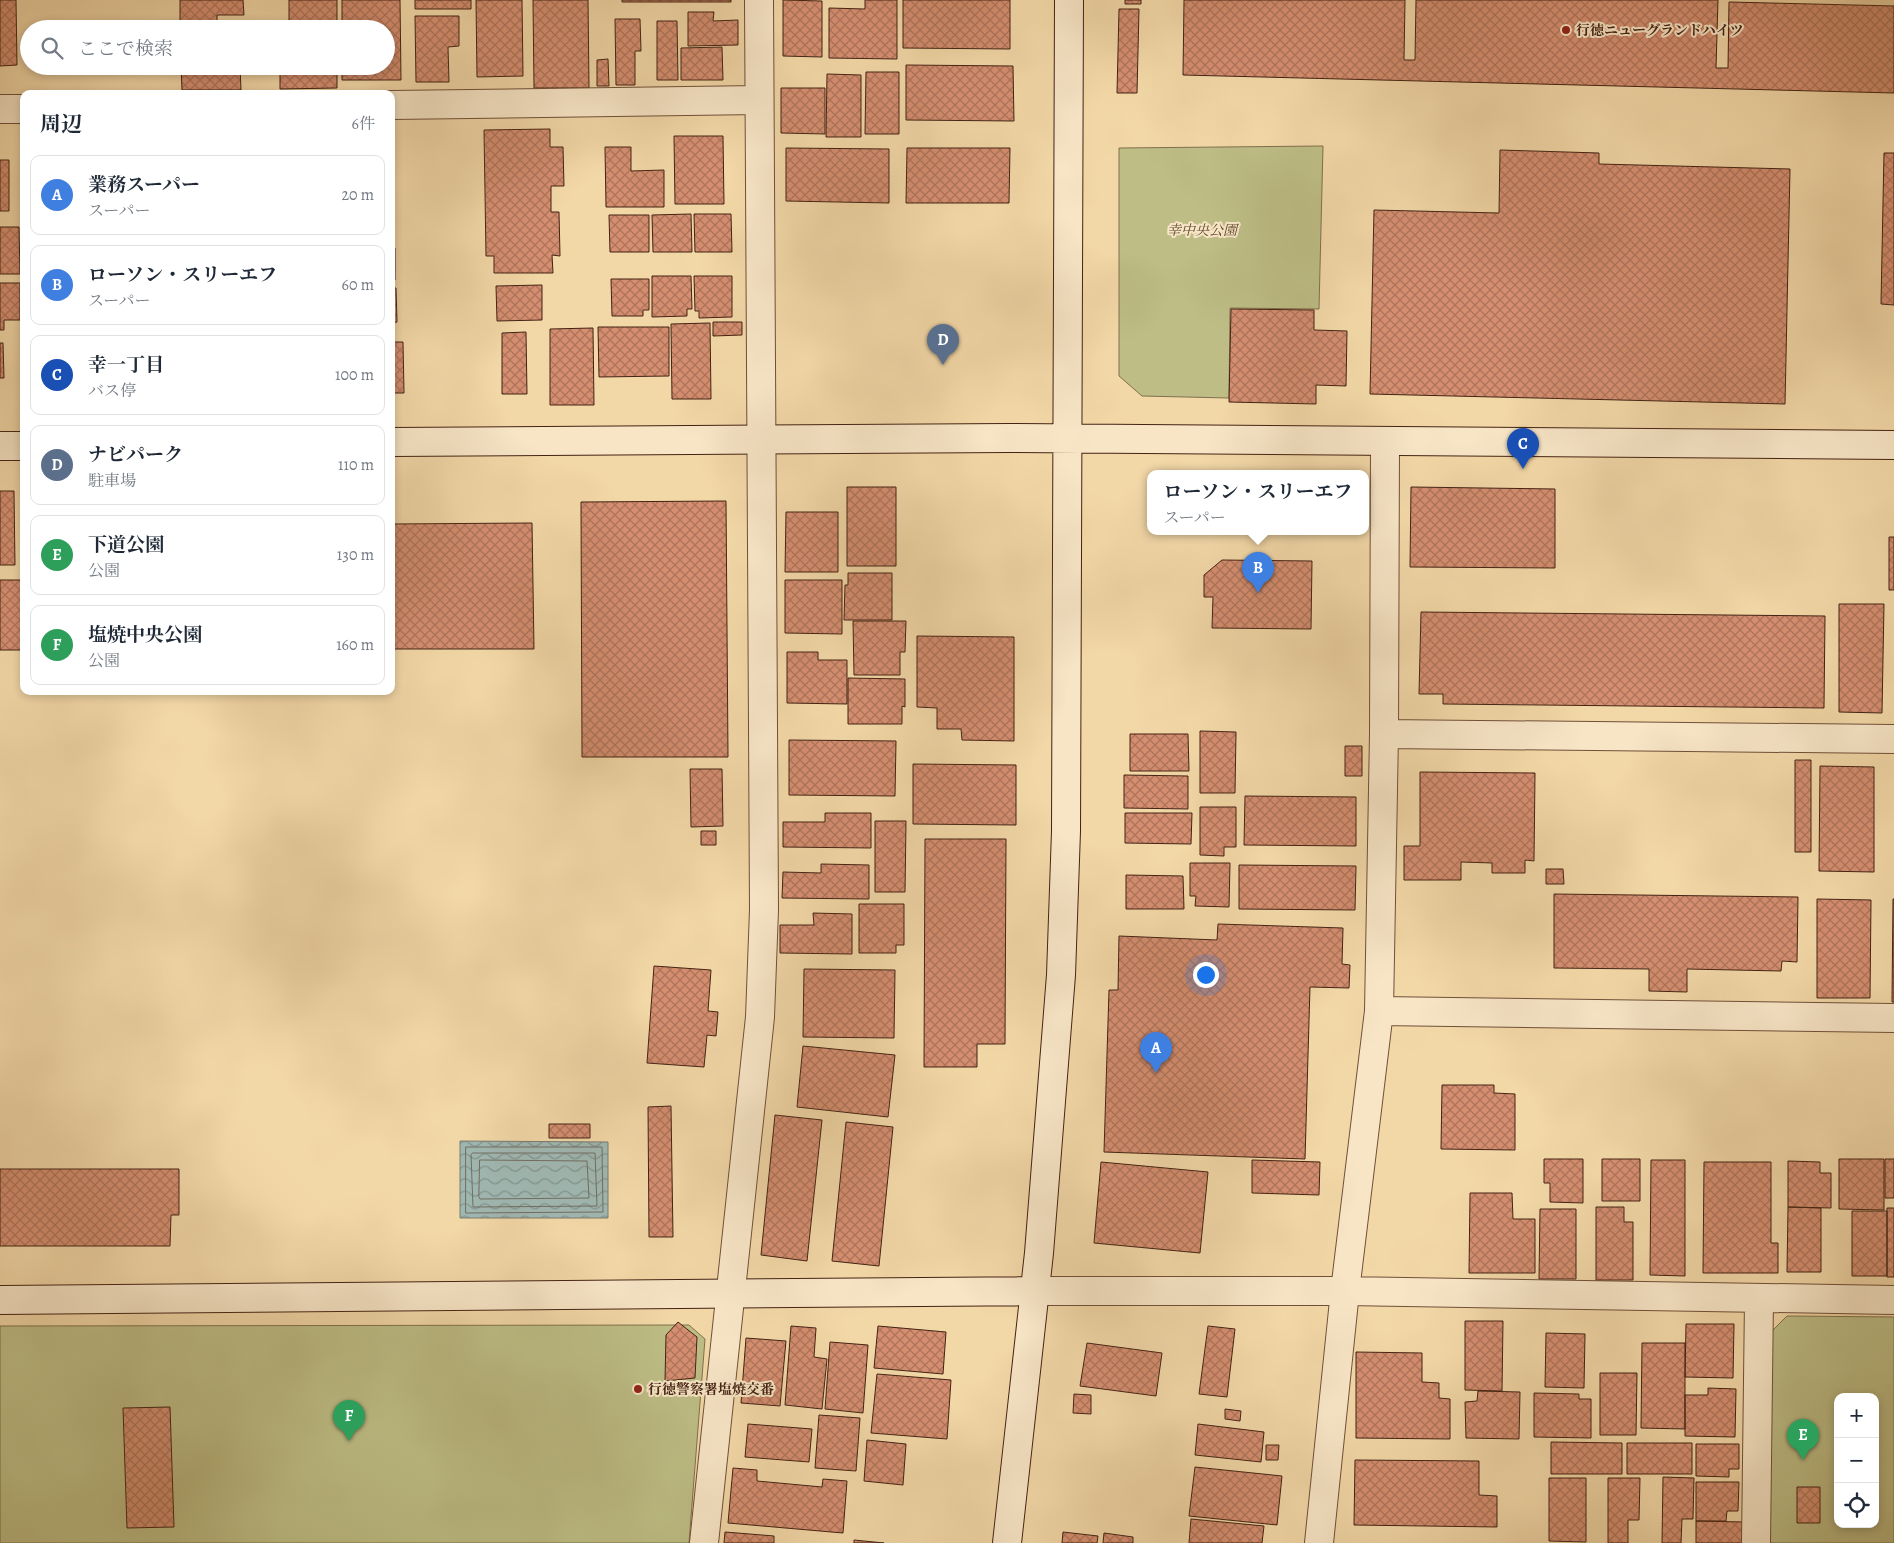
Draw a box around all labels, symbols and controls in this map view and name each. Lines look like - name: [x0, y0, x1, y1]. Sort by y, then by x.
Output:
- search box: [20, 20, 395, 75]
- place label: 行徳ニューグランドハイツ: [1576, 21, 1744, 40]
- marker: 行徳ニューグランドハイツ: [1560, 24, 1572, 36]
- icon: search: [38, 34, 66, 62]
- text: ここで検索: [78, 36, 173, 62]
- text: 周辺: [40, 110, 82, 138]
- text: 6件: [352, 113, 375, 135]
- text: 業務スーパー: [88, 172, 200, 198]
- text: A: [52, 184, 62, 206]
- text: 20 m: [341, 184, 374, 206]
- text: スーパー: [88, 200, 150, 222]
- park label: 幸中央公園: [1167, 221, 1239, 240]
- text: ローソン・スリーエフ: [88, 262, 277, 288]
- text: B: [52, 274, 62, 296]
- text: 60 m: [342, 274, 374, 296]
- text: スーパー: [88, 290, 150, 312]
- pin: D: [927, 324, 959, 365]
- text: 幸一丁目: [88, 352, 164, 378]
- text: C: [52, 364, 62, 386]
- text: 100 m: [335, 364, 374, 386]
- text: バス停: [88, 380, 136, 402]
- pin: C: [1507, 428, 1539, 469]
- text: ナビパーク: [88, 442, 183, 468]
- text: D: [51, 454, 63, 476]
- text: 110 m: [338, 454, 374, 476]
- text: 駐車場: [88, 470, 136, 492]
- popup: [1147, 470, 1369, 535]
- text: ローソン・スリーエフ: [1163, 479, 1353, 505]
- text: スーパー: [1163, 507, 1226, 529]
- text: 下道公園: [88, 532, 164, 558]
- text: E: [52, 544, 62, 566]
- text: 130 m: [337, 544, 374, 566]
- pin: B: [1242, 552, 1274, 593]
- text: 公園: [88, 560, 120, 582]
- text: 塩焼中央公園: [88, 622, 202, 648]
- text: F: [53, 634, 61, 656]
- text: 160 m: [336, 634, 374, 656]
- text: 公園: [88, 650, 120, 672]
- your location: [1193, 962, 1219, 988]
- pin: A: [1140, 1032, 1172, 1073]
- place label: 行徳警察署塩焼交番: [648, 1380, 774, 1399]
- marker: 行徳警察署塩焼交番: [632, 1383, 644, 1395]
- map controls: [1834, 1393, 1879, 1528]
- button: +: [1834, 1393, 1879, 1438]
- pin: F: [333, 1400, 365, 1441]
- pin: E: [1787, 1419, 1819, 1460]
- button: −: [1834, 1438, 1879, 1483]
- button: locate: [1834, 1483, 1879, 1528]

